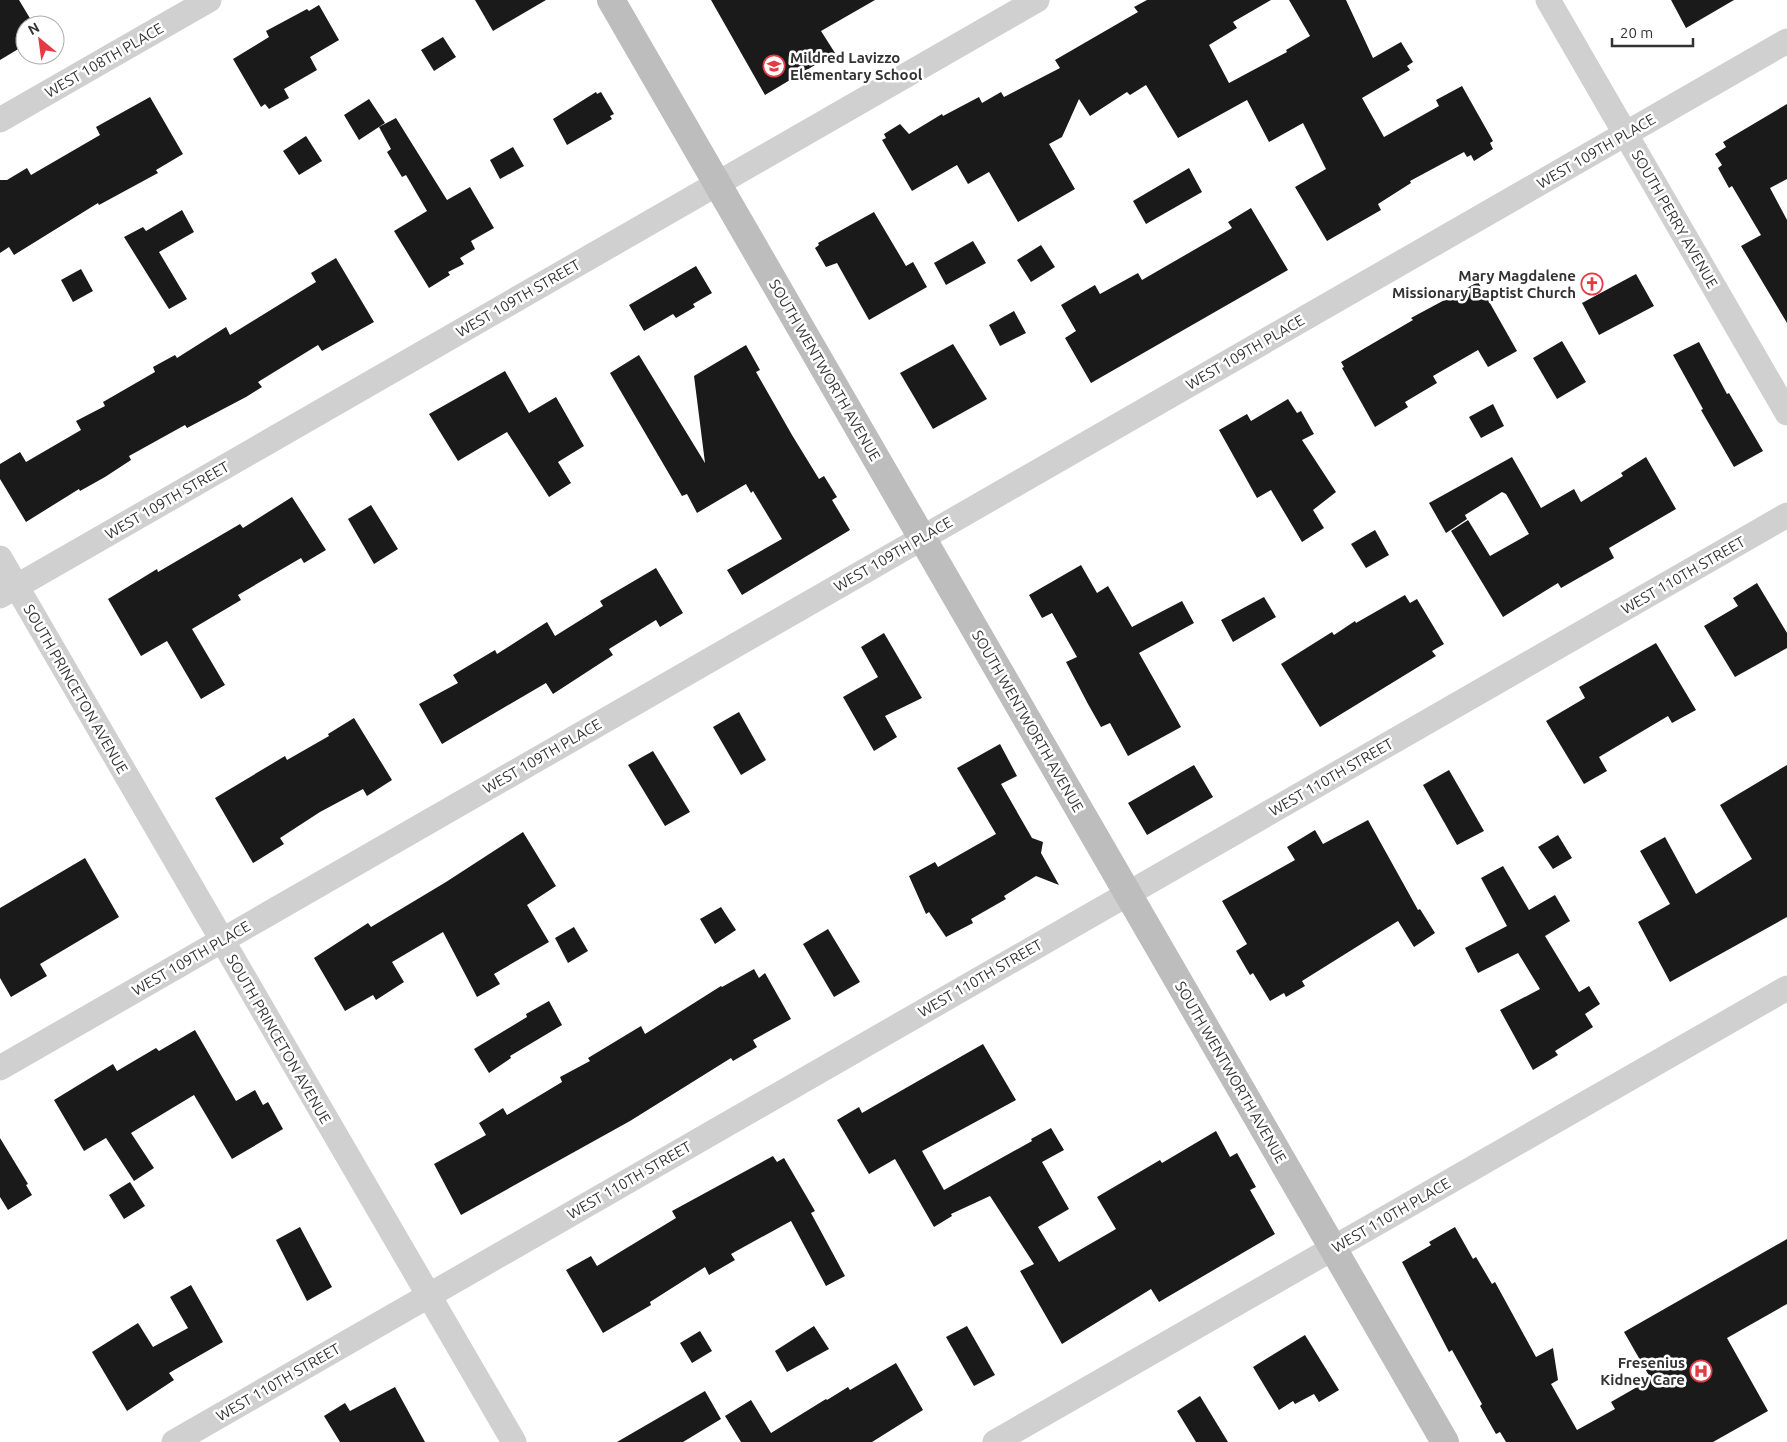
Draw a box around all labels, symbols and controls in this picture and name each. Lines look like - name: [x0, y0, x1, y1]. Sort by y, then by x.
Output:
- north arrow: [15, 15, 65, 65]
- scale bar: [1612, 15, 1693, 47]
- text: N: [25, 19, 42, 38]
- street label: WEST 108TH PLACE: [42, 19, 166, 101]
- text: 20 m: [1620, 24, 1653, 41]
- place label: Mildred Lavizzo Elementary School: [790, 49, 923, 83]
- school or university icon: Mildred Lavizzo Elementary School: [762, 54, 786, 78]
- street label: WEST 109TH PLACE: [1534, 110, 1658, 192]
- street label: SOUTH PERRY AVENUE: [1629, 147, 1721, 291]
- street label: WEST 109TH STREET: [453, 255, 584, 340]
- place label: Mary Magdalene Missionary Baptist Church: [1392, 267, 1576, 301]
- church icon: Mary Magdalene Missionary Baptist Church: [1580, 272, 1604, 296]
- street label: SOUTH WENTWORTH AVENUE: [766, 276, 884, 464]
- street label: WEST 109TH PLACE: [1183, 311, 1307, 393]
- street label: WEST 109TH STREET: [102, 457, 233, 542]
- street label: WEST 109TH PLACE: [831, 513, 955, 595]
- street label: WEST 110TH STREET: [1618, 532, 1749, 617]
- street label: SOUTH PRINCETON AVENUE: [20, 601, 132, 777]
- street label: SOUTH WENTWORTH AVENUE: [969, 627, 1087, 815]
- street label: WEST 109TH PLACE: [480, 715, 604, 797]
- street label: WEST 110TH STREET: [1266, 734, 1397, 819]
- street label: WEST 109TH PLACE: [129, 917, 253, 999]
- street label: WEST 110TH STREET: [915, 935, 1046, 1020]
- street label: SOUTH PRINCETON AVENUE: [223, 951, 335, 1127]
- street label: SOUTH WENTWORTH AVENUE: [1172, 978, 1290, 1166]
- street label: WEST 110TH STREET: [564, 1137, 695, 1222]
- street label: WEST 110TH PLACE: [1329, 1174, 1453, 1256]
- street label: WEST 110TH STREET: [213, 1339, 344, 1424]
- place label: Fresenius Kidney Care: [1600, 1354, 1685, 1388]
- hospital icon: Fresenius Kidney Care: [1689, 1359, 1713, 1383]

